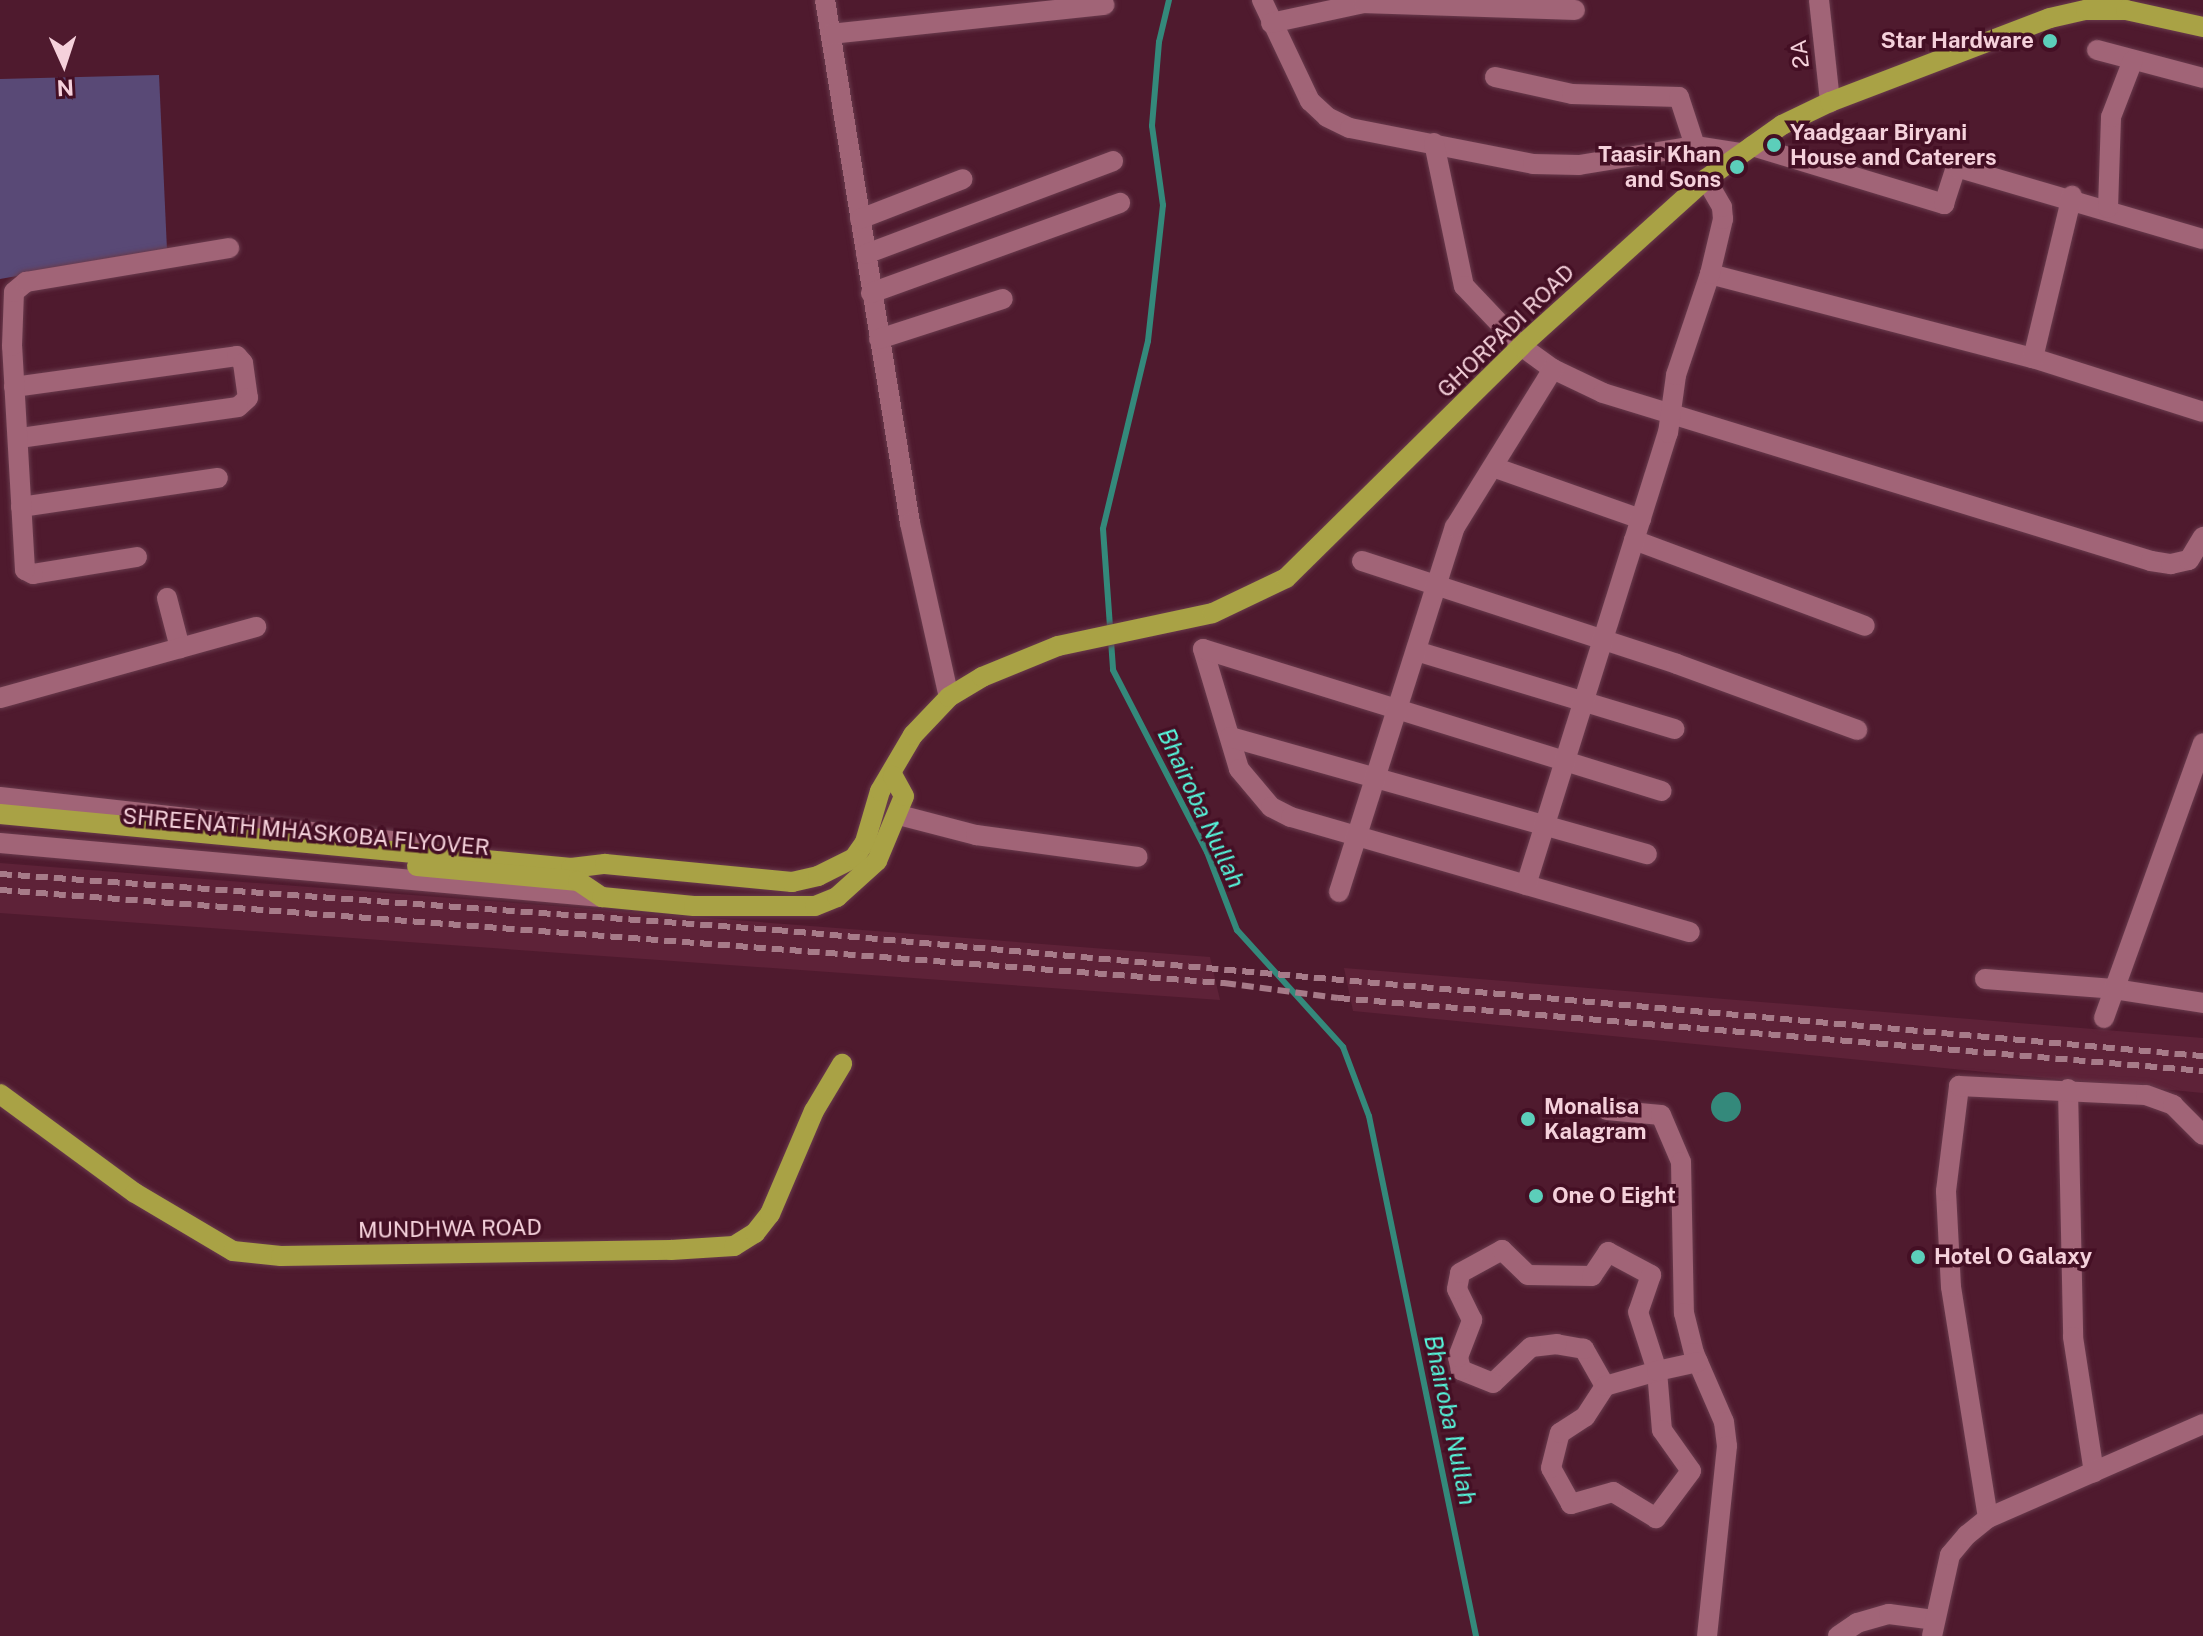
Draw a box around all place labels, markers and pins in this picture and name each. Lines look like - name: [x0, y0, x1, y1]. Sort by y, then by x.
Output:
- place label: Star Hardware: [1881, 28, 2034, 54]
- marker: Star Hardware: [2041, 32, 2059, 50]
- place label: Yaadgaar Biryani House and Caterers: [1790, 119, 1997, 170]
- marker: Yaadgaar Biryani House and Caterers: [1765, 136, 1783, 154]
- place label: Taasir Khan and Sons: [1598, 141, 1721, 192]
- marker: Taasir Khan and Sons: [1728, 158, 1746, 176]
- place label: Monalisa Kalagram: [1544, 1093, 1646, 1144]
- marker: Monalisa Kalagram: [1519, 1110, 1537, 1128]
- place label: One O Eight: [1552, 1183, 1676, 1209]
- marker: One O Eight: [1527, 1187, 1545, 1205]
- place label: Hotel O Galaxy: [1934, 1244, 2092, 1270]
- marker: Hotel O Galaxy: [1909, 1248, 1927, 1266]

